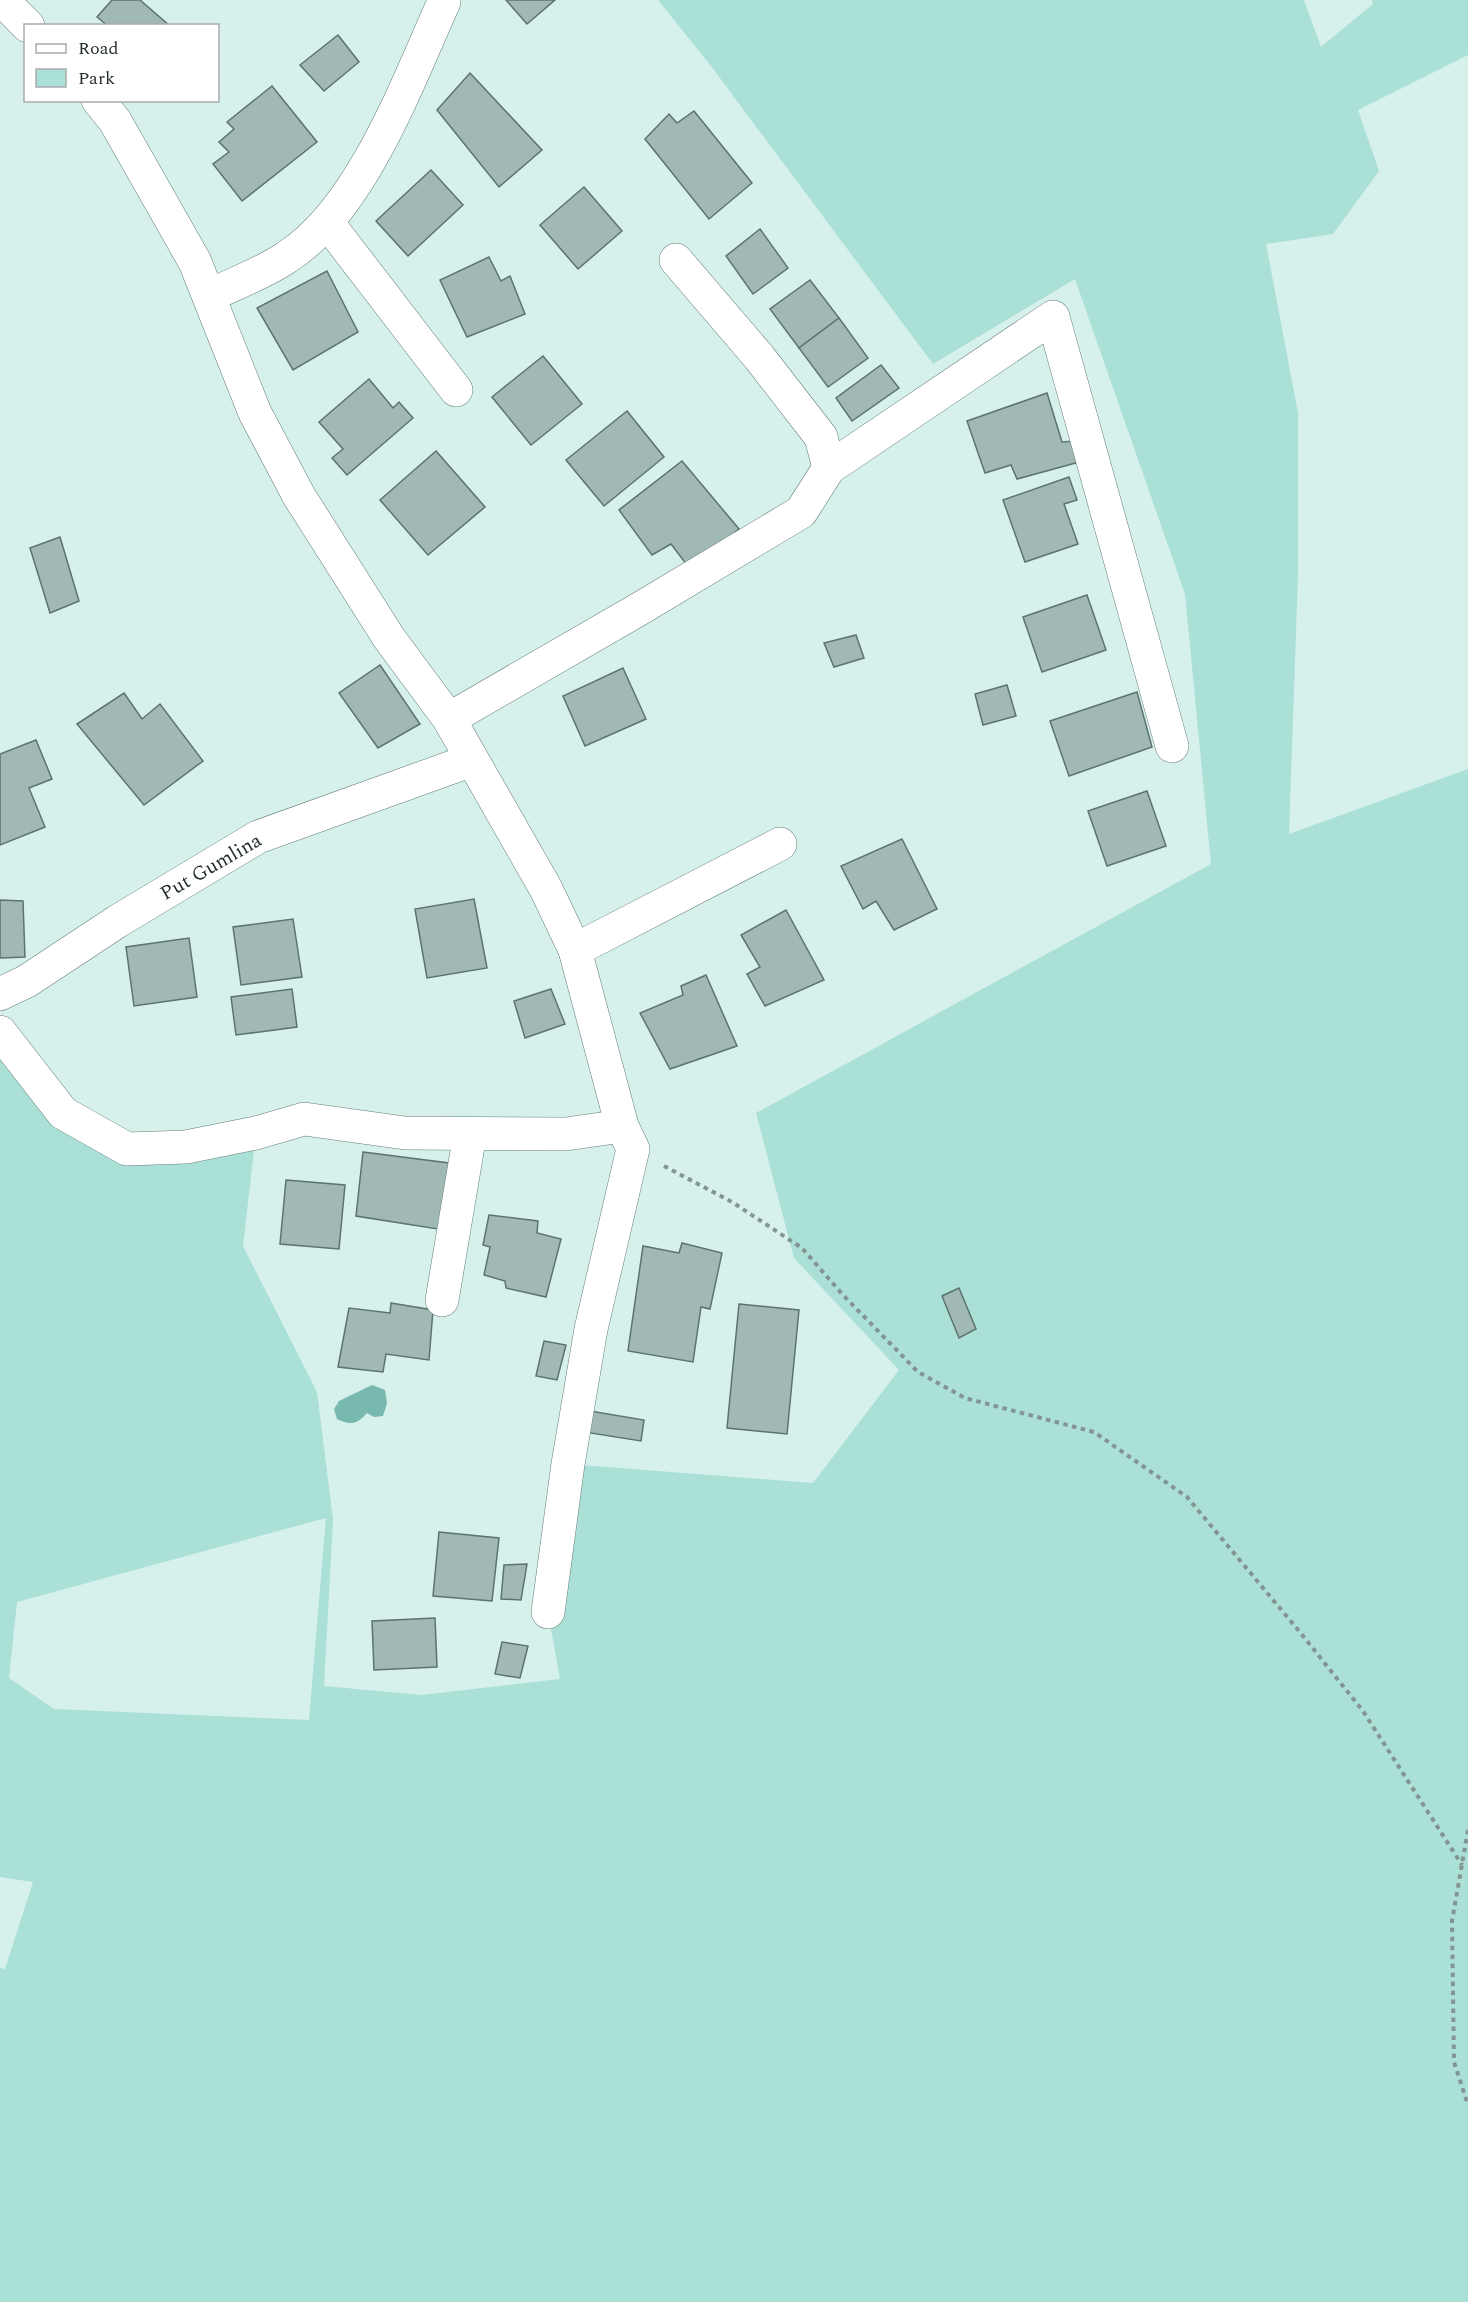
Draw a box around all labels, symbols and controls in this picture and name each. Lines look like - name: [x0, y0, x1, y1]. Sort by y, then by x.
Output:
- legend: [24, 24, 219, 102]
- text: Road: [78, 35, 119, 62]
- text: Park: [78, 65, 115, 92]
- street label: Put Gumlina: [154, 826, 268, 908]

